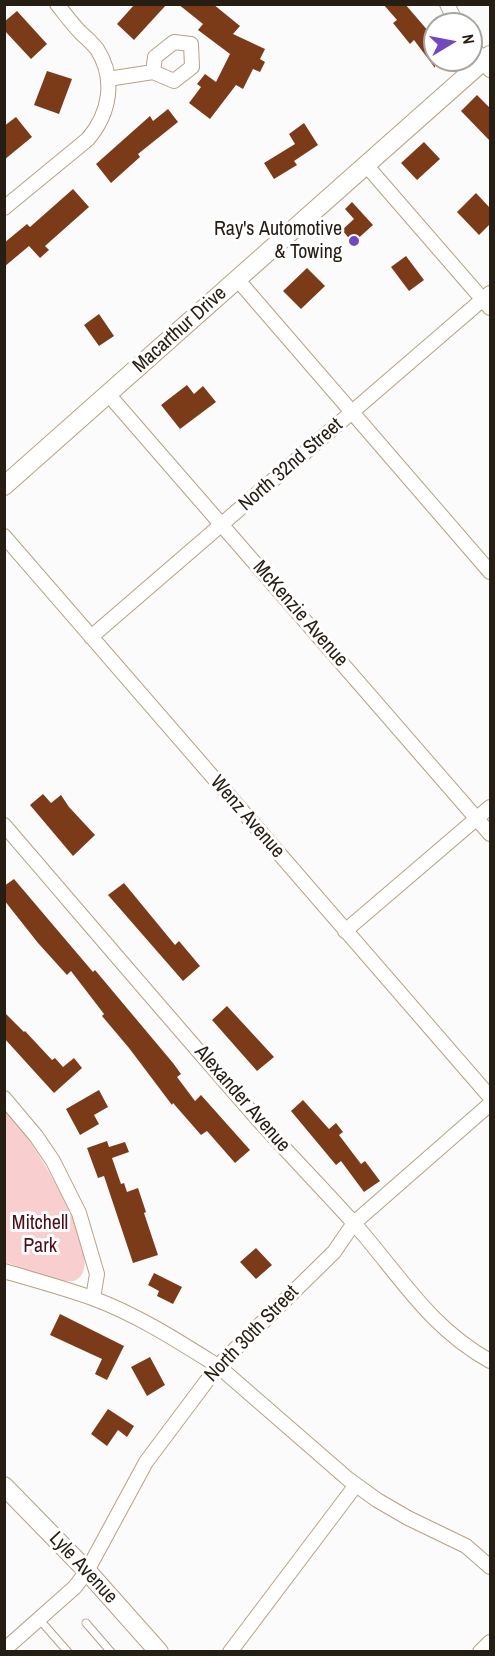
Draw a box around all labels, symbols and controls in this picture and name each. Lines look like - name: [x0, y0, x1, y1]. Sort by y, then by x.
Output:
- north arrow: [423, 12, 483, 72]
- text: N: [457, 33, 480, 46]
- place label: Ray's Automotive & Towing: [214, 218, 342, 265]
- marker: Ray's Automotive & Towing: [347, 234, 361, 248]
- street label: Macarthur Drive: [128, 282, 232, 378]
- street label: North 32nd Street: [234, 413, 348, 517]
- street label: McKenzie Avenue: [247, 556, 353, 672]
- street label: Wenz Avenue: [205, 771, 289, 863]
- street label: Alexander Avenue: [189, 1041, 295, 1157]
- park label: Mitchell Park: [12, 1212, 68, 1259]
- street label: North 30th Street: [200, 1281, 304, 1387]
- street label: Lyle Avenue: [44, 1527, 122, 1609]

